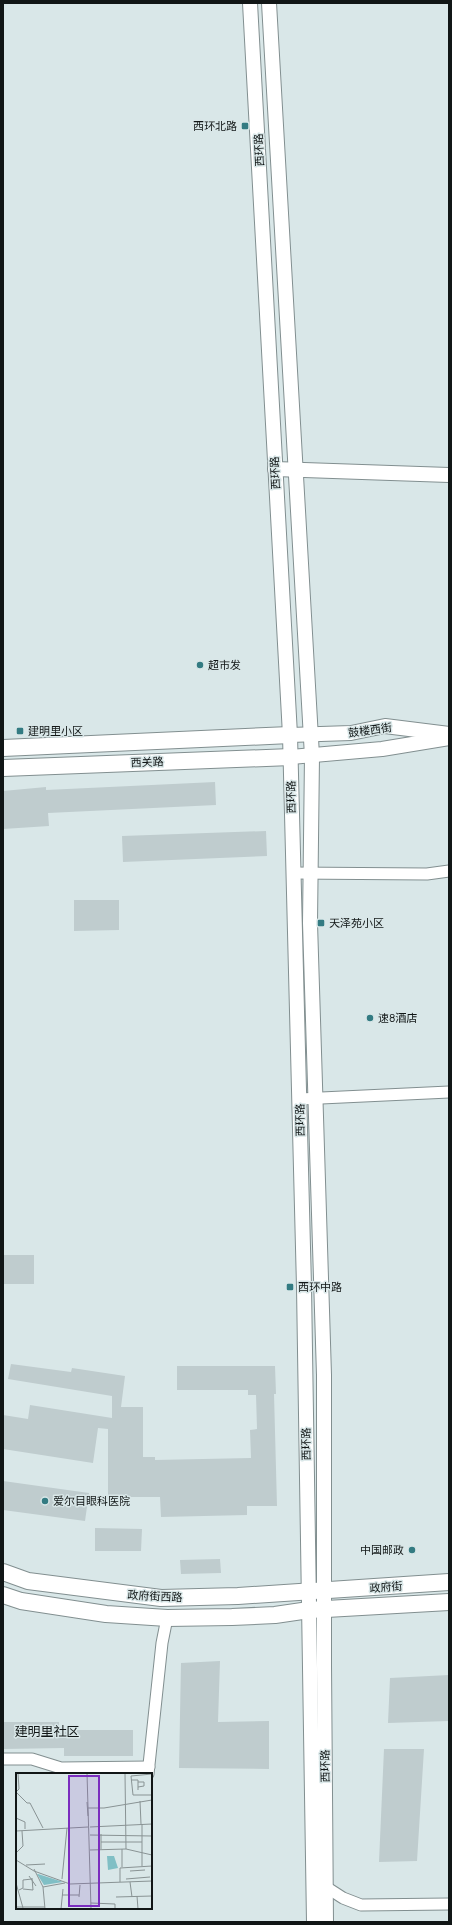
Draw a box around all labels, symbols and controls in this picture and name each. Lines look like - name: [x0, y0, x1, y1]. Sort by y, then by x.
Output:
- place label: 西环北路: [193, 118, 237, 133]
- marker: 西环北路: [240, 121, 250, 131]
- street label: 西环路: [250, 133, 267, 167]
- street label: 西环路: [266, 456, 283, 490]
- place label: 超市发: [208, 657, 241, 672]
- marker: 超市发: [195, 660, 205, 670]
- street label: 鼓楼西街: [347, 719, 393, 740]
- place label: 建明里小区: [28, 723, 83, 738]
- marker: 建明里小区: [15, 726, 25, 736]
- street label: 西关路: [130, 753, 164, 770]
- street label: 西环路: [283, 780, 298, 814]
- place label: 天泽苑小区: [329, 915, 384, 930]
- marker: 天泽苑小区: [316, 918, 326, 928]
- place label: 速8酒店: [378, 1010, 417, 1025]
- marker: 速8酒店: [365, 1013, 375, 1023]
- street label: 西环路: [292, 1103, 307, 1137]
- place label: 西环中路: [298, 1279, 342, 1294]
- marker: 西环中路: [285, 1282, 295, 1292]
- street label: 西环路: [298, 1427, 313, 1461]
- place label: 爱尔目眼科医院: [53, 1493, 130, 1508]
- marker: 爱尔目眼科医院: [40, 1496, 50, 1506]
- place label: 中国邮政: [360, 1542, 404, 1557]
- marker: 中国邮政: [407, 1545, 417, 1555]
- street label: 政府街: [369, 1578, 403, 1595]
- street label: 政府街西路: [127, 1587, 183, 1604]
- district label: 建明里社区: [14, 1722, 80, 1740]
- street label: 西环路: [317, 1749, 332, 1783]
- inset map: [16, 1773, 152, 1909]

